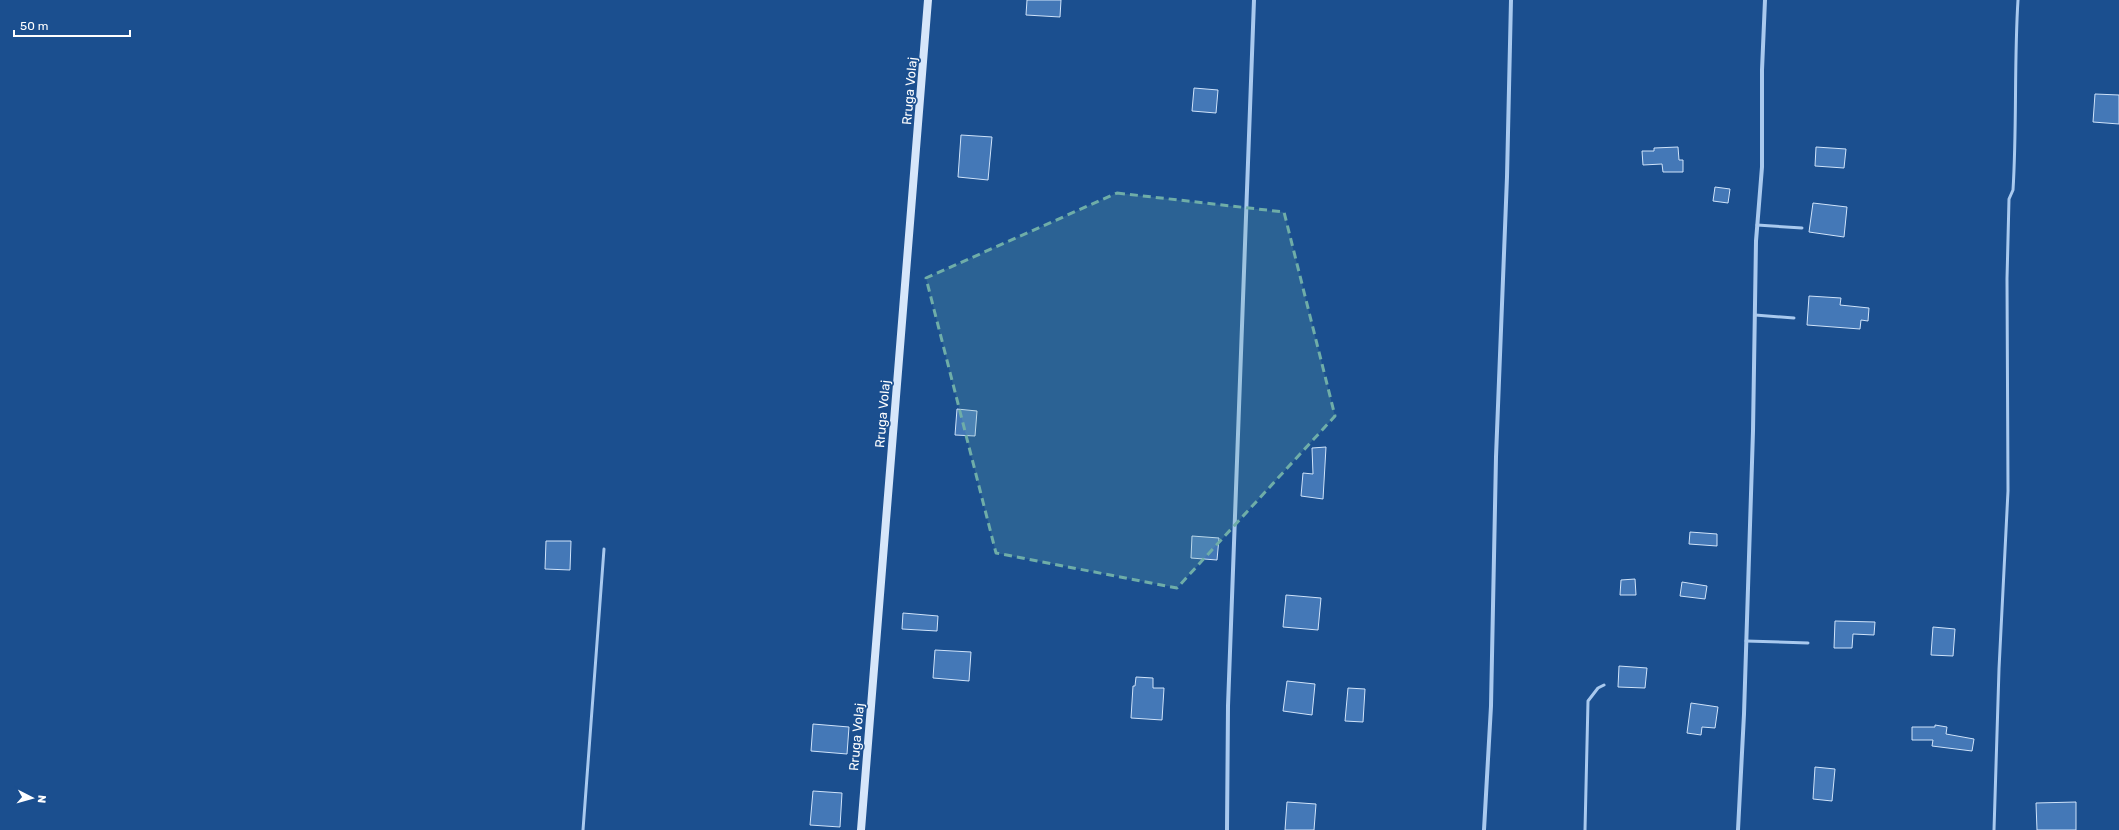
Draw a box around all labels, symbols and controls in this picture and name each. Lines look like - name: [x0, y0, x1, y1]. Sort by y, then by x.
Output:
- scale bar: [14, 12, 130, 38]
- text: 50 m: [20, 19, 48, 33]
- street label: Rruga Volaj: [899, 56, 921, 126]
- street label: Rruga Volaj: [872, 379, 894, 449]
- street label: Rruga Volaj: [846, 702, 868, 772]
- north arrow: [12, 778, 52, 818]
- text: N: [35, 794, 48, 804]

